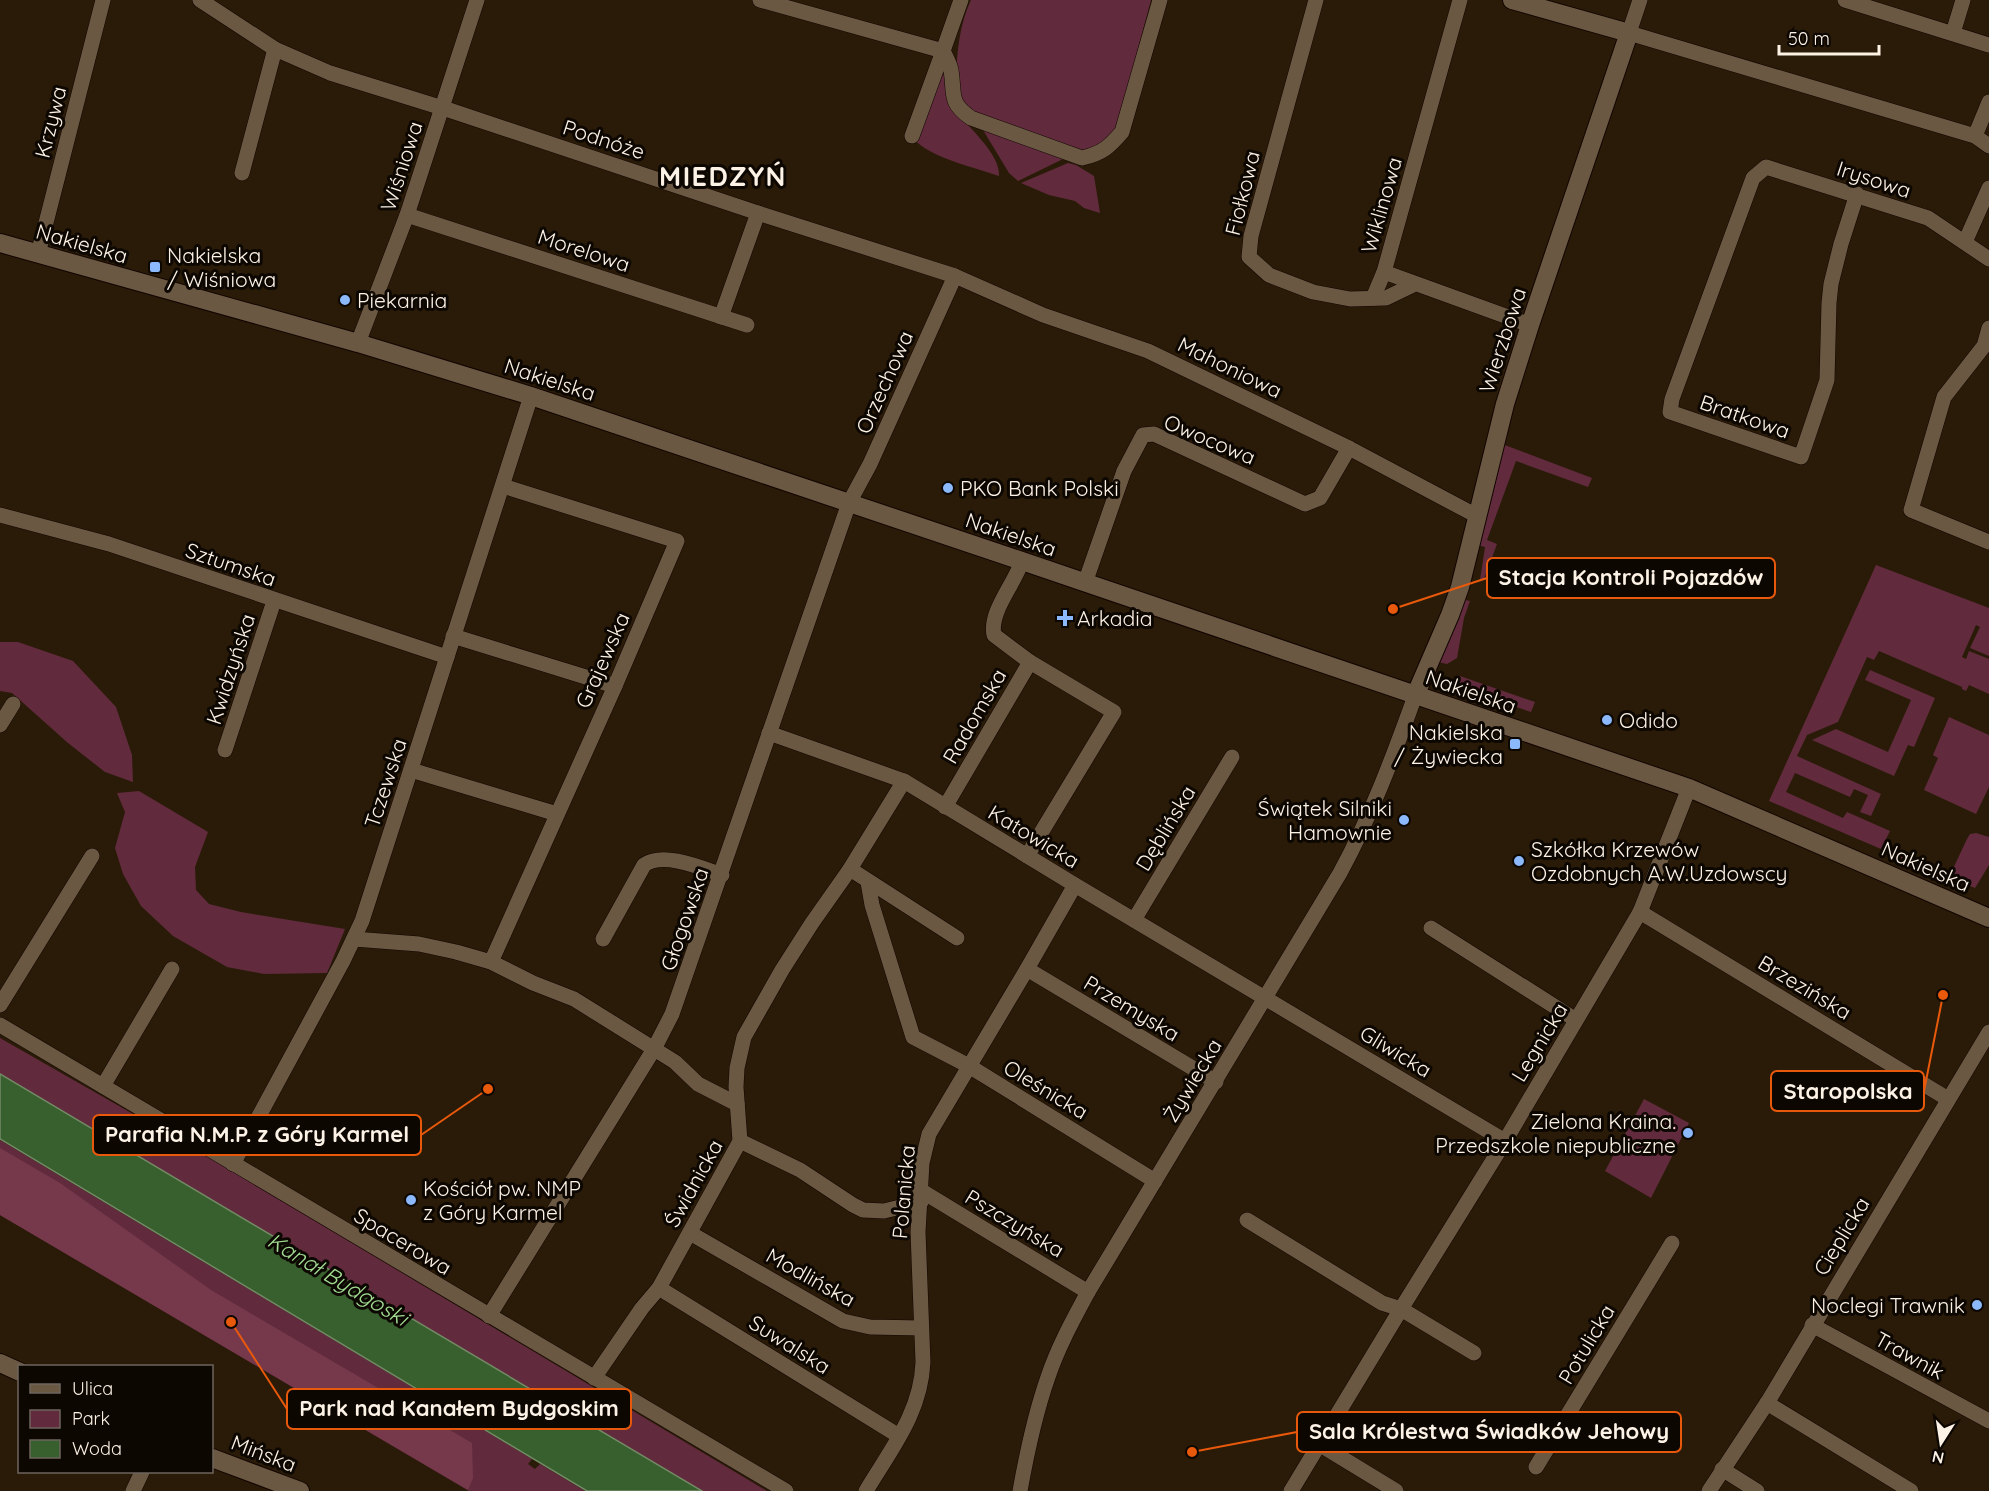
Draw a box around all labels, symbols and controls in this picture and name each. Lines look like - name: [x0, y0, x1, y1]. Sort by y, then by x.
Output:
- scale bar: [1779, 18, 1880, 56]
- text: 50 m: [1788, 27, 1830, 50]
- street label: Krzywa: [29, 84, 71, 160]
- street label: Podnóże: [560, 114, 648, 164]
- street label: Wiśniowa: [374, 118, 428, 214]
- street label: Fiołkowa: [1219, 148, 1265, 238]
- street label: Wiklinowa: [1355, 154, 1407, 256]
- street label: Irysowa: [1834, 155, 1914, 203]
- district label: MIEDZYŃ: [659, 159, 787, 193]
- street label: Nakielska: [33, 218, 131, 268]
- street label: Morelowa: [535, 223, 633, 277]
- place label: Nakielska / Wiśniowa: [167, 242, 276, 292]
- marker: Nakielska / Wiśniowa: [148, 260, 162, 274]
- street label: Wierzbowa: [1473, 284, 1531, 396]
- place label: Piekarnia: [357, 287, 447, 313]
- marker: Piekarnia: [338, 293, 352, 307]
- street label: Orzechowa: [850, 326, 918, 438]
- street label: Mahoniowa: [1174, 331, 1286, 403]
- street label: Nakielska: [501, 352, 599, 406]
- street label: Bratkowa: [1697, 389, 1793, 443]
- street label: Owocowa: [1160, 408, 1260, 470]
- place label: PKO Bank Polski: [960, 475, 1119, 501]
- marker: PKO Bank Polski: [941, 481, 955, 495]
- street label: Nakielska: [962, 506, 1060, 562]
- street label: Sztumska: [182, 536, 280, 592]
- callout: Stacja Kontroli Pojazdów: [1487, 558, 1775, 598]
- text: Stacja Kontroli Pojazdów: [1499, 563, 1763, 591]
- place label: Arkadia: [1077, 605, 1153, 631]
- street label: Grajewska: [569, 608, 635, 712]
- street label: Kwidzyńska: [200, 610, 260, 728]
- marker: Arkadia: [1058, 611, 1072, 625]
- street label: Nakielska: [1422, 663, 1520, 719]
- street label: Radomska: [936, 664, 1012, 768]
- place label: Odido: [1619, 707, 1678, 733]
- marker: Odido: [1600, 713, 1614, 727]
- place label: Nakielska / Żywiecka: [1394, 719, 1503, 769]
- street label: Tczewska: [358, 735, 412, 831]
- marker: Nakielska / Żywiecka: [1508, 737, 1522, 751]
- street label: Dęblińska: [1129, 781, 1201, 875]
- place label: Świątek Silniki Hamownie: [1258, 795, 1392, 845]
- street label: Katowicka: [984, 799, 1084, 873]
- marker: Świątek Silniki Hamownie: [1397, 813, 1411, 827]
- street label: Nakielska: [1878, 835, 1974, 897]
- place label: Szkółka Krzewów Ozdobnych A.W.Uzdowscy: [1531, 836, 1788, 886]
- marker: Szkółka Krzewów Ozdobnych A.W.Uzdowscy: [1512, 854, 1526, 868]
- street label: Głogowska: [654, 864, 714, 974]
- street label: Brzezińska: [1754, 949, 1856, 1025]
- street label: Przemyska: [1080, 969, 1184, 1047]
- street label: Legnicka: [1505, 998, 1573, 1086]
- street label: Gliwicka: [1355, 1020, 1437, 1082]
- street label: Żywiecka: [1157, 1034, 1227, 1126]
- street label: Oleśnicka: [999, 1054, 1093, 1124]
- callout: Staropolska: [1771, 1071, 1924, 1111]
- text: Staropolska: [1783, 1077, 1913, 1105]
- place label: Zielona Kraina. Przedszkole niepubliczne: [1435, 1108, 1676, 1158]
- callout: Parafia N.M.P. z Góry Karmel: [93, 1115, 421, 1155]
- text: Parafia N.M.P. z Góry Karmel: [105, 1120, 409, 1148]
- marker: Zielona Kraina. Przedszkole niepubliczne: [1681, 1126, 1695, 1140]
- street label: Świdnicka: [658, 1135, 728, 1231]
- street label: Polanicka: [886, 1144, 920, 1240]
- place label: Kościół pw. NMP z Góry Karmel: [423, 1175, 581, 1225]
- street label: Pszczyńska: [961, 1183, 1069, 1263]
- street label: Cieplicka: [1807, 1192, 1875, 1280]
- marker: Kościół pw. NMP z Góry Karmel: [404, 1193, 418, 1207]
- street label: Spacerowa: [350, 1202, 456, 1280]
- water label: Kanał Bydgoski: [263, 1226, 415, 1333]
- street label: Modlińska: [762, 1242, 860, 1312]
- place label: Noclegi Trawnik: [1811, 1292, 1965, 1318]
- marker: Noclegi Trawnik: [1970, 1298, 1984, 1312]
- street label: Potulicka: [1552, 1300, 1620, 1388]
- street label: Suwalska: [745, 1309, 835, 1379]
- street label: Trawnik: [1871, 1325, 1949, 1385]
- legend: [18, 1365, 213, 1473]
- text: Ulica: [72, 1377, 113, 1400]
- callout: Park nad Kanałem Bydgoskim: [287, 1389, 631, 1429]
- text: Park nad Kanałem Bydgoskim: [299, 1394, 619, 1422]
- text: Park: [72, 1407, 110, 1430]
- callout: Sala Królestwa Świadków Jehowy: [1297, 1412, 1681, 1452]
- north arrow: [1911, 1413, 1971, 1473]
- text: Sala Królestwa Świadków Jehowy: [1309, 1417, 1669, 1445]
- street label: Mińska: [228, 1429, 300, 1477]
- text: Woda: [72, 1437, 122, 1460]
- text: N: [1930, 1447, 1946, 1469]

